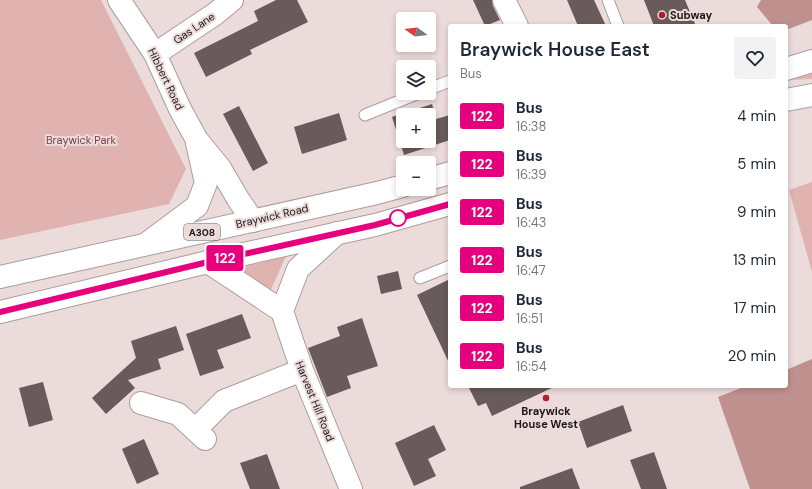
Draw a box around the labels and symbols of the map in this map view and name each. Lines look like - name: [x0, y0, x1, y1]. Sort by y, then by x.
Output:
- place label: Subway: [670, 8, 712, 22]
- street label: Gas Lane: [171, 9, 217, 47]
- marker: Subway: [657, 10, 667, 20]
- north arrow: [396, 12, 436, 52]
- street label: Hibbert Road: [145, 46, 187, 112]
- park label: Braywick Park: [46, 133, 117, 147]
- street label: Braywick Road: [234, 201, 310, 231]
- unlabelled marker: [389, 209, 407, 227]
- road number: A308: [184, 224, 220, 240]
- line badge: 122: [202, 245, 248, 271]
- street label: Harvest Hill Road: [293, 359, 338, 443]
- marker: Braywick House West: [541, 393, 551, 403]
- place label: Braywick House West: [514, 404, 578, 431]

